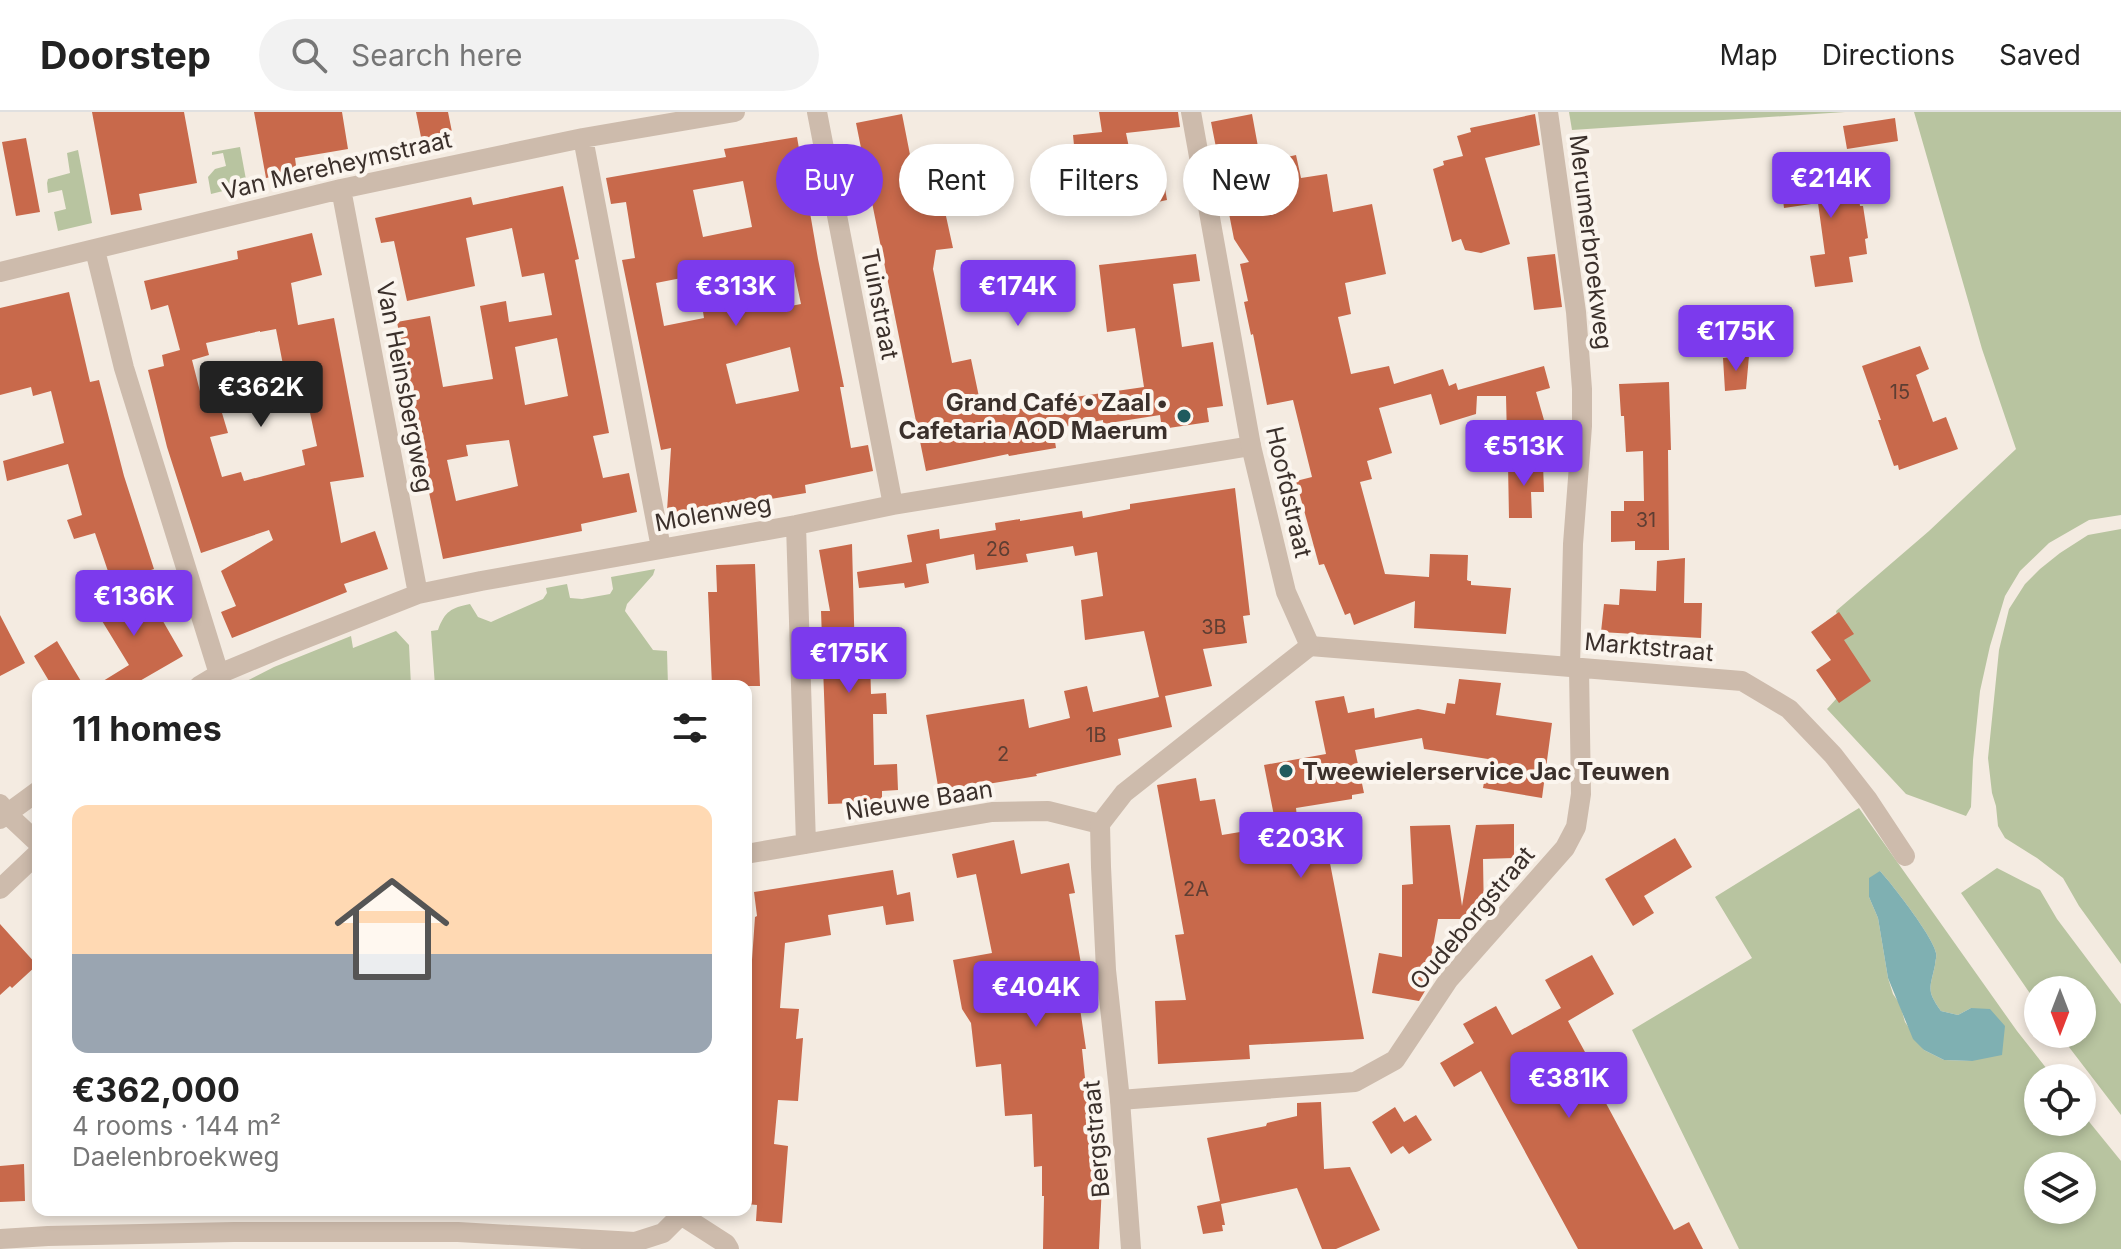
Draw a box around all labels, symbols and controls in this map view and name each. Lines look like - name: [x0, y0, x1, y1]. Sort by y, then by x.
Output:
- search box: [259, 19, 819, 91]
- text: Doorstep: [40, 32, 211, 78]
- icon: search: [287, 33, 331, 77]
- text: Search here: [351, 37, 522, 73]
- text: Map: [1719, 38, 1778, 72]
- text: Directions: [1822, 38, 1955, 72]
- text: Saved: [1999, 38, 2081, 72]
- street label: Van Mereheymstraat: [219, 124, 455, 206]
- street label: Merumerbroekweg: [1563, 133, 1619, 351]
- chip: Buy: [776, 144, 883, 216]
- chip: Rent: [899, 144, 1014, 216]
- chip: Filters: [1030, 144, 1167, 216]
- chip: New: [1183, 144, 1299, 216]
- pin: €214K: [1775, 152, 1887, 220]
- text: €214K: [1790, 162, 1872, 193]
- street label: Tuinstraat: [855, 246, 905, 362]
- pin: €313K: [680, 260, 792, 328]
- pin: €174K: [962, 260, 1074, 328]
- text: €313K: [695, 270, 777, 301]
- text: €174K: [979, 270, 1057, 301]
- street label: Van Heinsbergweg: [370, 279, 440, 495]
- pin: €175K: [1680, 305, 1792, 373]
- text: €175K: [1696, 315, 1776, 346]
- pin: €362K: [205, 361, 317, 429]
- text: €362K: [218, 371, 304, 402]
- house number: 15: [1890, 380, 1910, 404]
- place label: Grand Café • Zaal • Cafetaria AOD Maerum: [898, 388, 1168, 445]
- marker: Grand Café • Zaal • Cafetaria AOD Maerum: [1175, 407, 1193, 425]
- pin: €513K: [1468, 420, 1580, 488]
- street label: Hoofdstraat: [1260, 424, 1318, 561]
- text: €513K: [1483, 430, 1565, 461]
- street label: Molenweg: [652, 488, 774, 538]
- house number: 31: [1636, 508, 1656, 532]
- house number: 26: [986, 537, 1010, 561]
- pin: €136K: [78, 570, 190, 638]
- text: €136K: [93, 580, 175, 611]
- house number: 3B: [1201, 615, 1227, 639]
- pin: €175K: [793, 627, 905, 695]
- street label: Marktstraat: [1583, 627, 1715, 667]
- text: €175K: [809, 637, 889, 668]
- icon: filters: [668, 706, 712, 750]
- text: 11 homes: [72, 708, 222, 749]
- house number: 1B: [1085, 723, 1107, 747]
- house number: 2: [997, 742, 1009, 766]
- place label: Tweewielerservice Jac Teuwen: [1302, 757, 1670, 786]
- marker: Tweewielerservice Jac Teuwen: [1277, 762, 1295, 780]
- street label: Nieuwe Baan: [843, 774, 995, 826]
- pin: €203K: [1245, 812, 1357, 880]
- text: €203K: [1257, 822, 1345, 853]
- street label: Oudeborgstraat: [1404, 840, 1540, 996]
- icon: home: [320, 857, 464, 1001]
- house number: 2A: [1183, 877, 1209, 901]
- pin: €404K: [980, 961, 1092, 1029]
- text: €404K: [991, 971, 1081, 1002]
- north arrow: [2024, 976, 2096, 1048]
- map controls: [2024, 976, 2096, 1224]
- pin: €381K: [1513, 1052, 1625, 1120]
- text: €381K: [1528, 1062, 1610, 1093]
- button: locate: [2024, 1064, 2096, 1136]
- text: €362,000: [72, 1069, 240, 1110]
- street label: Bergstraat: [1076, 1079, 1116, 1199]
- text: 4 rooms · 144 m²: [72, 1110, 281, 1141]
- text: Daelenbroekweg: [72, 1141, 280, 1172]
- button: layers: [2024, 1152, 2096, 1224]

